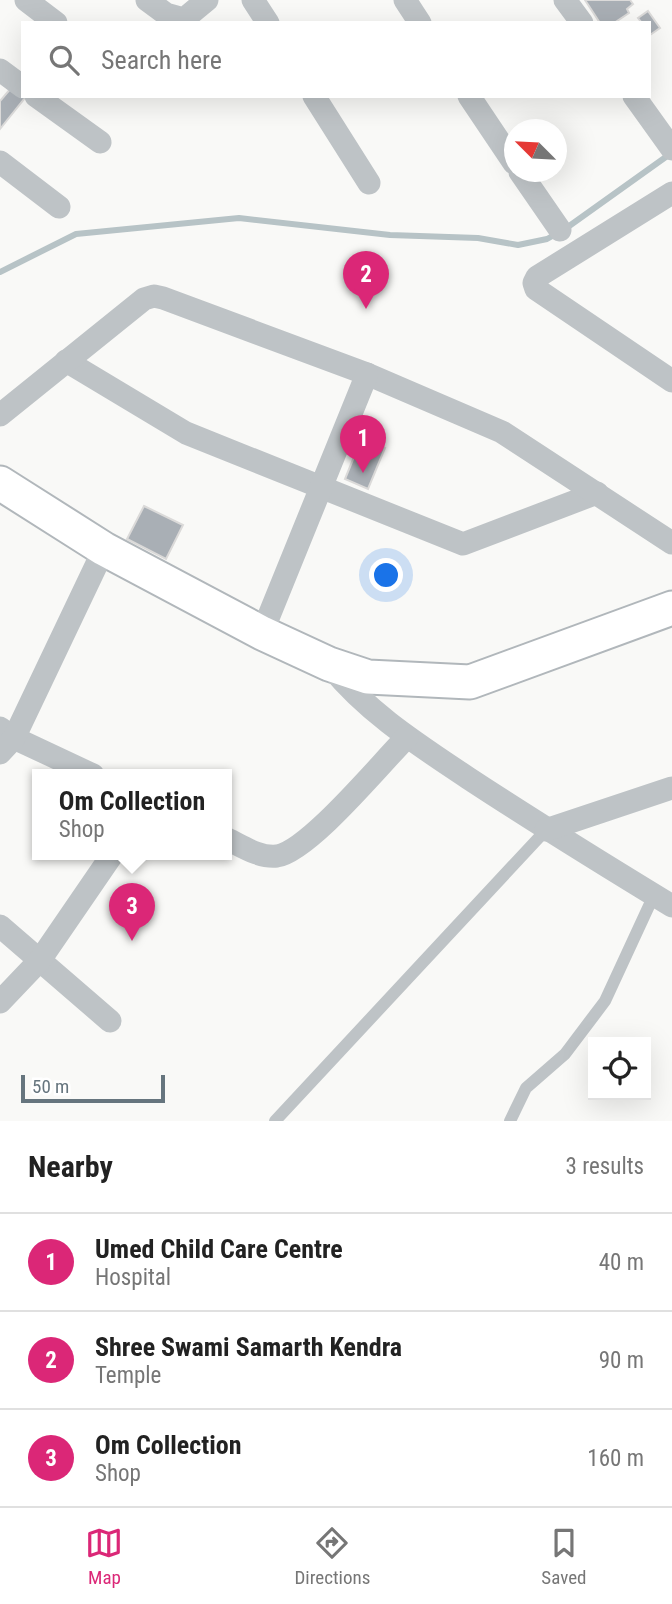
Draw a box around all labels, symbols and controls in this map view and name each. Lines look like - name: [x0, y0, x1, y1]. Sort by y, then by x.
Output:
- search box: [21, 21, 651, 98]
- icon: search: [45, 41, 83, 79]
- text: Search here: [101, 45, 222, 75]
- north arrow: [504, 119, 567, 182]
- pin: 2: [343, 251, 389, 309]
- pin: 1: [340, 415, 386, 473]
- your location: [369, 558, 403, 592]
- popup: [32, 769, 232, 860]
- text: Om Collection: [59, 786, 205, 816]
- text: Shop: [59, 816, 105, 843]
- pin: 3: [109, 883, 155, 941]
- map controls: [588, 1037, 651, 1100]
- button: locate: [588, 1037, 651, 1100]
- scale bar: [21, 1072, 164, 1104]
- text: 50 m: [32, 1075, 69, 1098]
- text: Nearby: [28, 1149, 113, 1184]
- text: 3 results: [566, 1153, 644, 1180]
- text: Umed Child Care Centre: [95, 1234, 343, 1264]
- text: 1: [45, 1249, 57, 1276]
- text: 40 m: [599, 1249, 644, 1276]
- text: Hospital: [95, 1264, 171, 1291]
- text: Shree Swami Samarth Kendra: [95, 1332, 402, 1362]
- text: 2: [45, 1347, 57, 1374]
- text: 90 m: [599, 1347, 644, 1374]
- text: Temple: [95, 1362, 161, 1389]
- text: Om Collection: [95, 1430, 241, 1460]
- text: 3: [45, 1445, 57, 1472]
- text: 160 m: [587, 1445, 644, 1472]
- text: Shop: [95, 1460, 141, 1487]
- tab: Map: [85, 1524, 123, 1589]
- tab: Directions: [294, 1524, 370, 1589]
- tab: Saved: [541, 1524, 587, 1589]

